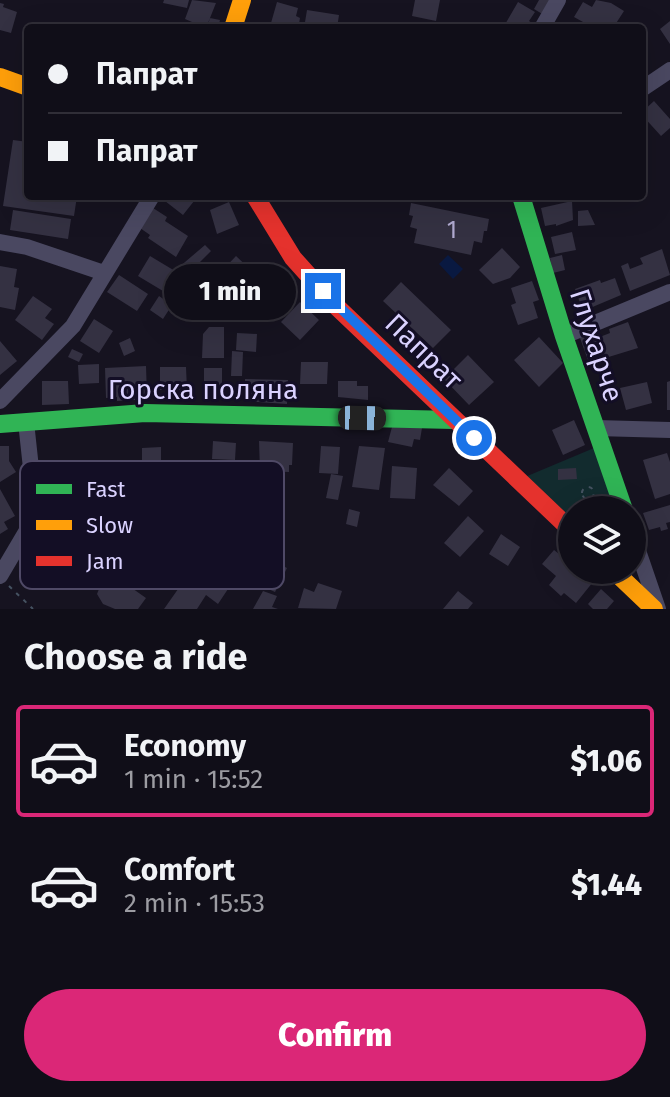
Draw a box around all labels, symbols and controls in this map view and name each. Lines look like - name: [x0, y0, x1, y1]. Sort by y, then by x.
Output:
- text: Папрат: [96, 56, 197, 92]
- text: Папрат: [96, 133, 197, 169]
- house number: 1: [447, 216, 457, 244]
- callout: 1 min: [163, 263, 295, 319]
- route end: [305, 273, 341, 309]
- text: 1 min: [199, 276, 261, 307]
- street label: Глухарче: [563, 284, 630, 406]
- street label: Папрат: [378, 307, 469, 396]
- street label: Горска поляна: [108, 373, 298, 406]
- car: [338, 406, 386, 430]
- route start: [456, 420, 492, 456]
- legend: [20, 461, 284, 589]
- text: Fast: [86, 476, 126, 503]
- map controls: [558, 496, 646, 584]
- button: layers: [558, 496, 646, 584]
- text: Slow: [86, 512, 133, 539]
- text: Jam: [86, 548, 124, 575]
- text: Choose a ride: [24, 635, 247, 679]
- icon: car: [28, 725, 100, 797]
- text: Economy: [124, 728, 246, 764]
- text: $1.06: [571, 743, 642, 779]
- text: 1 min · 15:52: [124, 764, 263, 795]
- icon: car: [28, 849, 100, 921]
- text: Comfort: [124, 852, 235, 888]
- text: $1.44: [571, 867, 642, 903]
- text: 2 min · 15:53: [124, 888, 265, 919]
- button: Confirm: [24, 989, 646, 1081]

